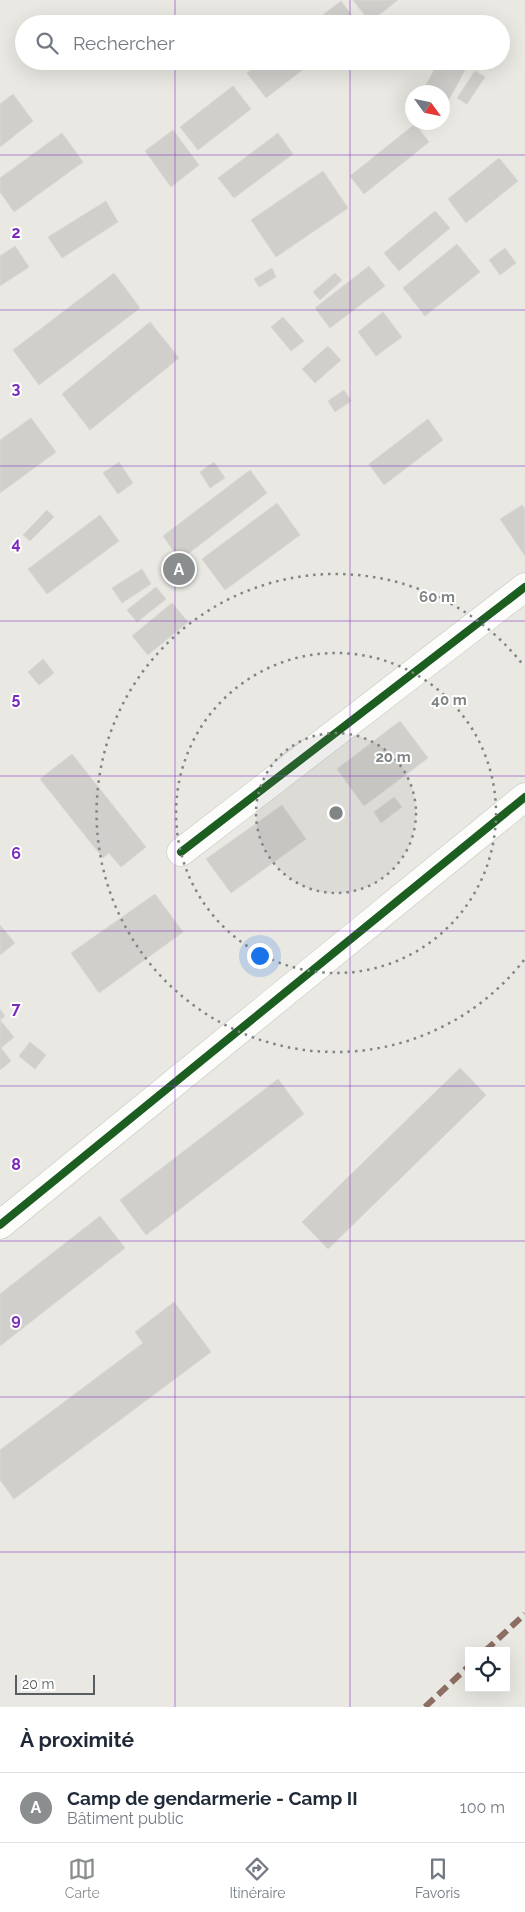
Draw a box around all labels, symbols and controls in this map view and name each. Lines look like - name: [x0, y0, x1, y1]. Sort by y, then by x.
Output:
- search box: [15, 15, 510, 70]
- icon: search: [33, 29, 61, 57]
- text: Rechercher: [73, 32, 175, 54]
- north arrow: [405, 85, 450, 130]
- text: 2: [11, 223, 21, 242]
- text: 3: [12, 379, 21, 398]
- text: 4: [11, 534, 21, 553]
- pin: A: [163, 550, 195, 588]
- text: 60 m: [419, 588, 455, 606]
- text: 5: [12, 689, 21, 708]
- text: 40 m: [431, 691, 467, 709]
- text: 20 m: [375, 748, 411, 766]
- centre of rings: [327, 804, 345, 822]
- text: 6: [11, 844, 21, 863]
- your location: [247, 943, 273, 969]
- text: 7: [12, 999, 21, 1018]
- text: 8: [11, 1155, 21, 1174]
- text: 9: [11, 1310, 21, 1329]
- map controls: [465, 1647, 510, 1692]
- button: locate: [465, 1647, 510, 1692]
- scale bar: [15, 1672, 95, 1695]
- text: 20 m: [22, 1676, 54, 1692]
- text: À proximité: [20, 1727, 134, 1752]
- text: Camp de gendarmerie - Camp II: [67, 1787, 358, 1809]
- text: A: [31, 1798, 41, 1817]
- text: 100 m: [460, 1798, 505, 1817]
- text: Bâtiment public: [67, 1809, 184, 1828]
- tab: Carte: [65, 1855, 100, 1901]
- tab: Itinéraire: [229, 1855, 285, 1901]
- tab: Favoris: [415, 1855, 460, 1901]

